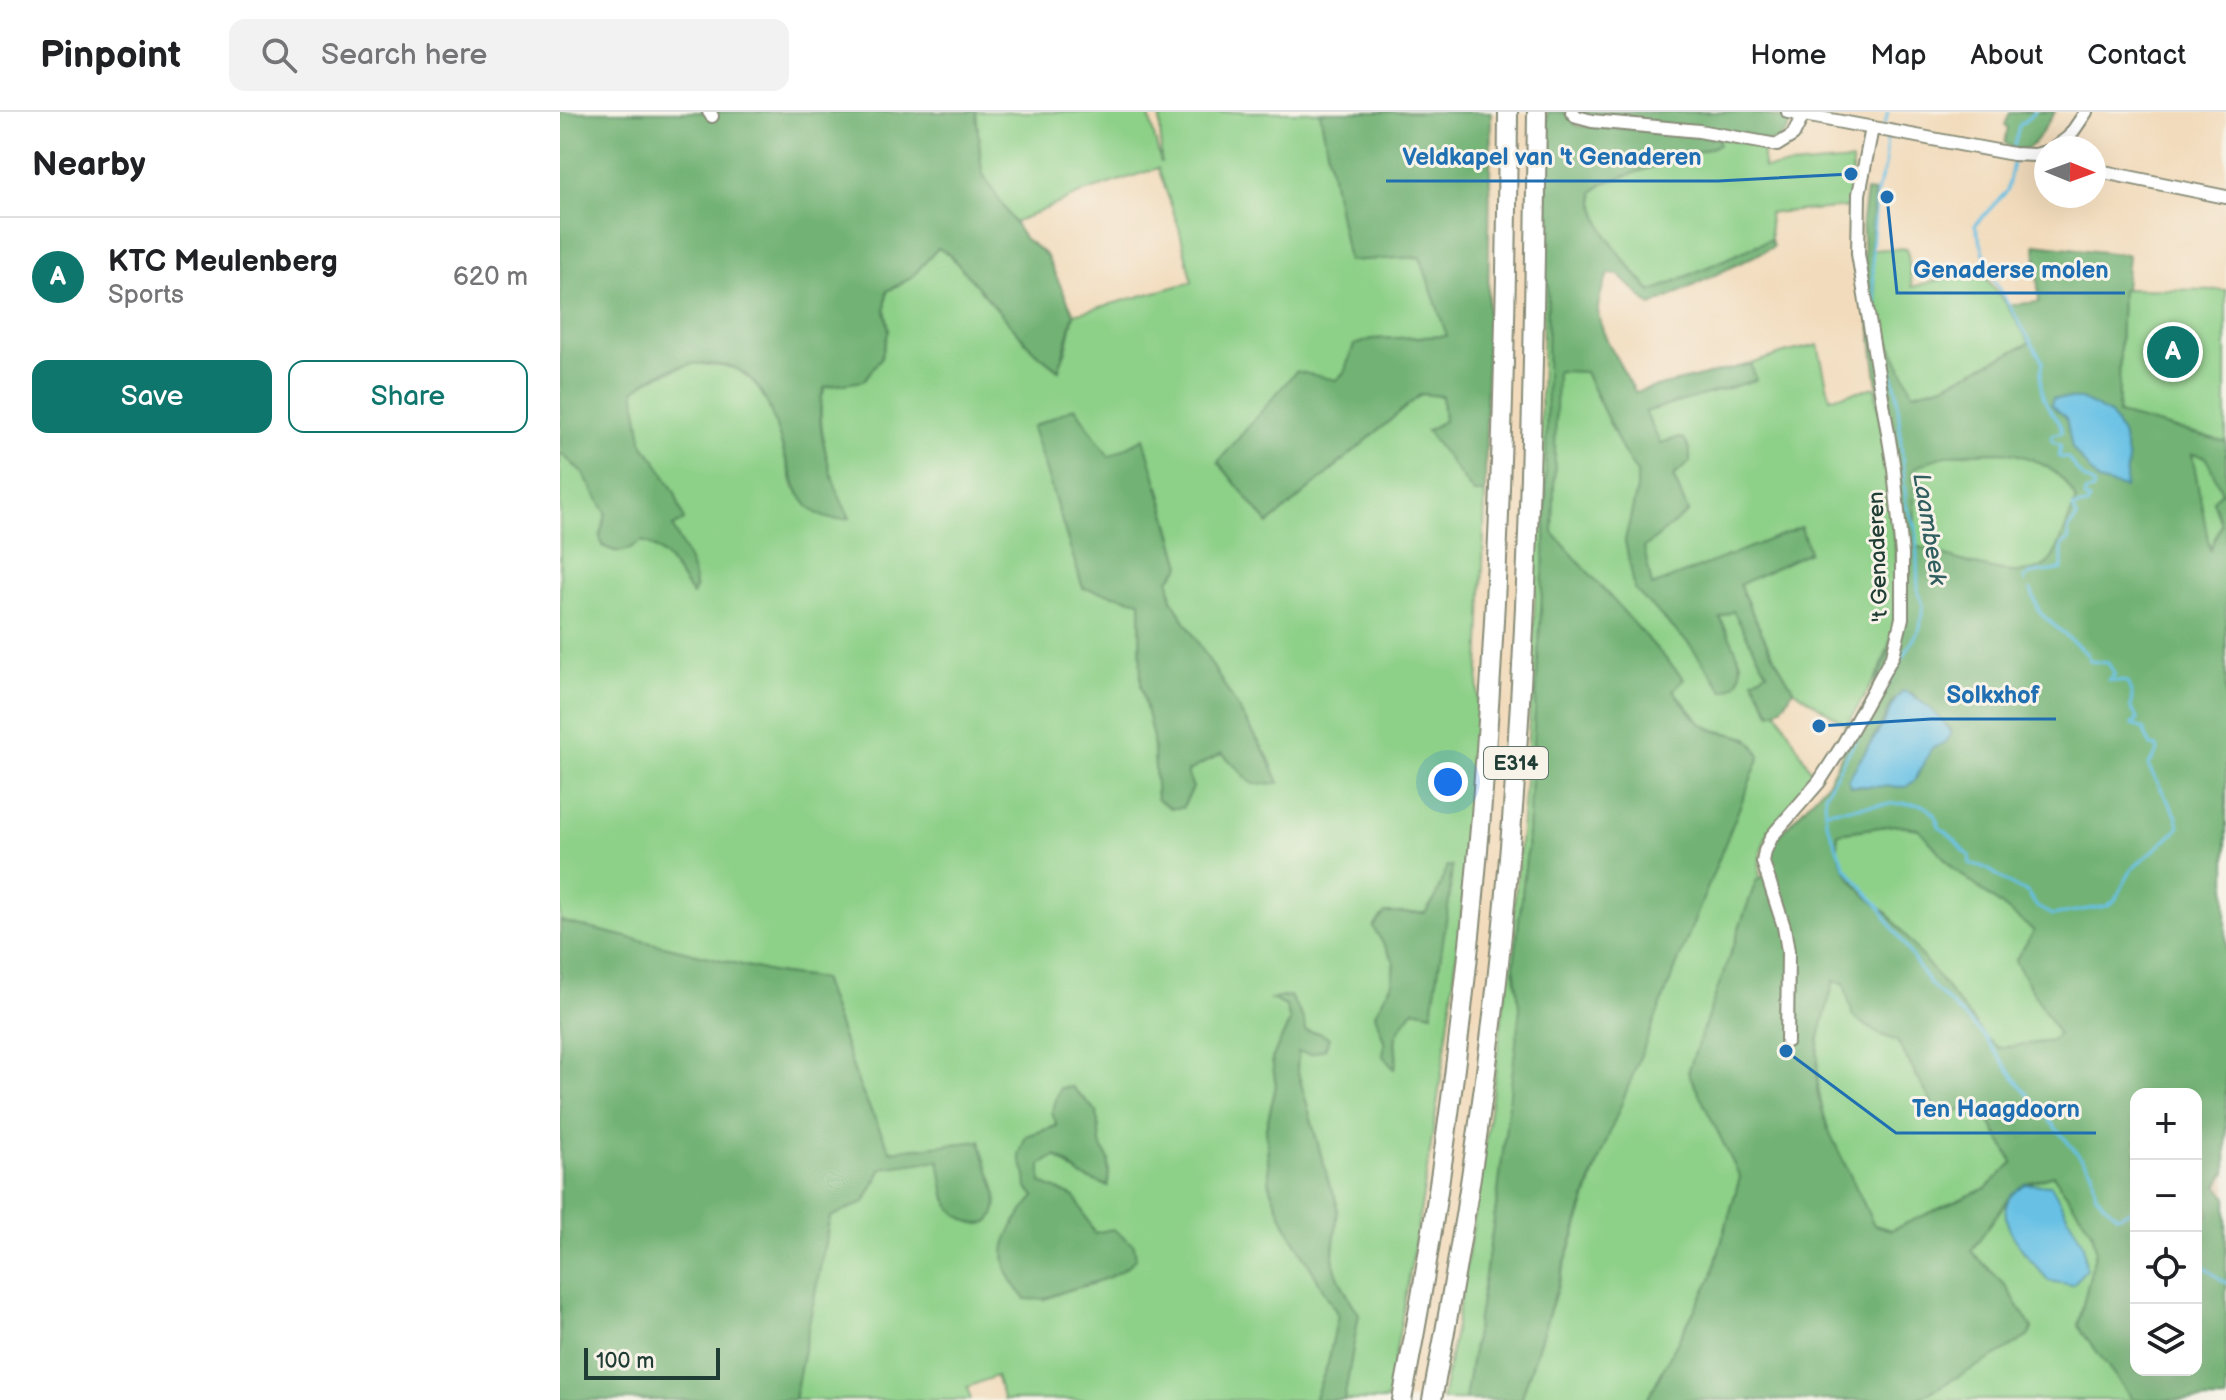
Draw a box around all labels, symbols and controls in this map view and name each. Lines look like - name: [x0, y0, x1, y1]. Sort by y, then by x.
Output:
- search box: [229, 19, 789, 91]
- text: Pinpoint: [40, 33, 181, 78]
- icon: search: [257, 33, 301, 77]
- text: Search here: [321, 37, 487, 73]
- text: Home: [1750, 39, 1826, 72]
- text: Map: [1870, 39, 1927, 72]
- text: About: [1971, 39, 2043, 72]
- text: Contact: [2087, 39, 2186, 72]
- callout: Veldkapel van 't Genaderen: [1386, 133, 1718, 181]
- north arrow: [2034, 136, 2106, 208]
- text: Veldkapel van 't Genaderen: [1402, 143, 1702, 172]
- text: Nearby: [32, 144, 146, 185]
- text: KTC Meulenberg: [108, 244, 338, 280]
- callout: Genaderse molen: [1897, 245, 2125, 293]
- text: Genaderse molen: [1913, 256, 2109, 285]
- text: A: [50, 262, 66, 293]
- text: 620 m: [453, 262, 528, 293]
- text: Sports: [108, 280, 184, 311]
- pin: A: [2147, 322, 2199, 382]
- button: Save: [32, 360, 272, 433]
- button: Share: [288, 360, 528, 433]
- water label: Laambeek: [1906, 471, 1953, 588]
- street label: 't Genaderen: [1863, 491, 1894, 623]
- callout: Solkxhof: [1931, 671, 2056, 719]
- text: Solkxhof: [1947, 681, 2040, 710]
- road number: E314: [1484, 747, 1548, 779]
- your location: [1428, 762, 1468, 802]
- callout: Ten Haagdoorn: [1896, 1085, 2096, 1133]
- map controls: [2130, 1088, 2202, 1376]
- button: +: [2130, 1088, 2202, 1160]
- text: Ten Haagdoorn: [1912, 1095, 2080, 1124]
- button: −: [2130, 1160, 2202, 1232]
- button: locate: [2130, 1232, 2202, 1304]
- button: layers: [2130, 1304, 2202, 1376]
- scale bar: [584, 1344, 720, 1380]
- text: 100 m: [596, 1348, 655, 1375]

